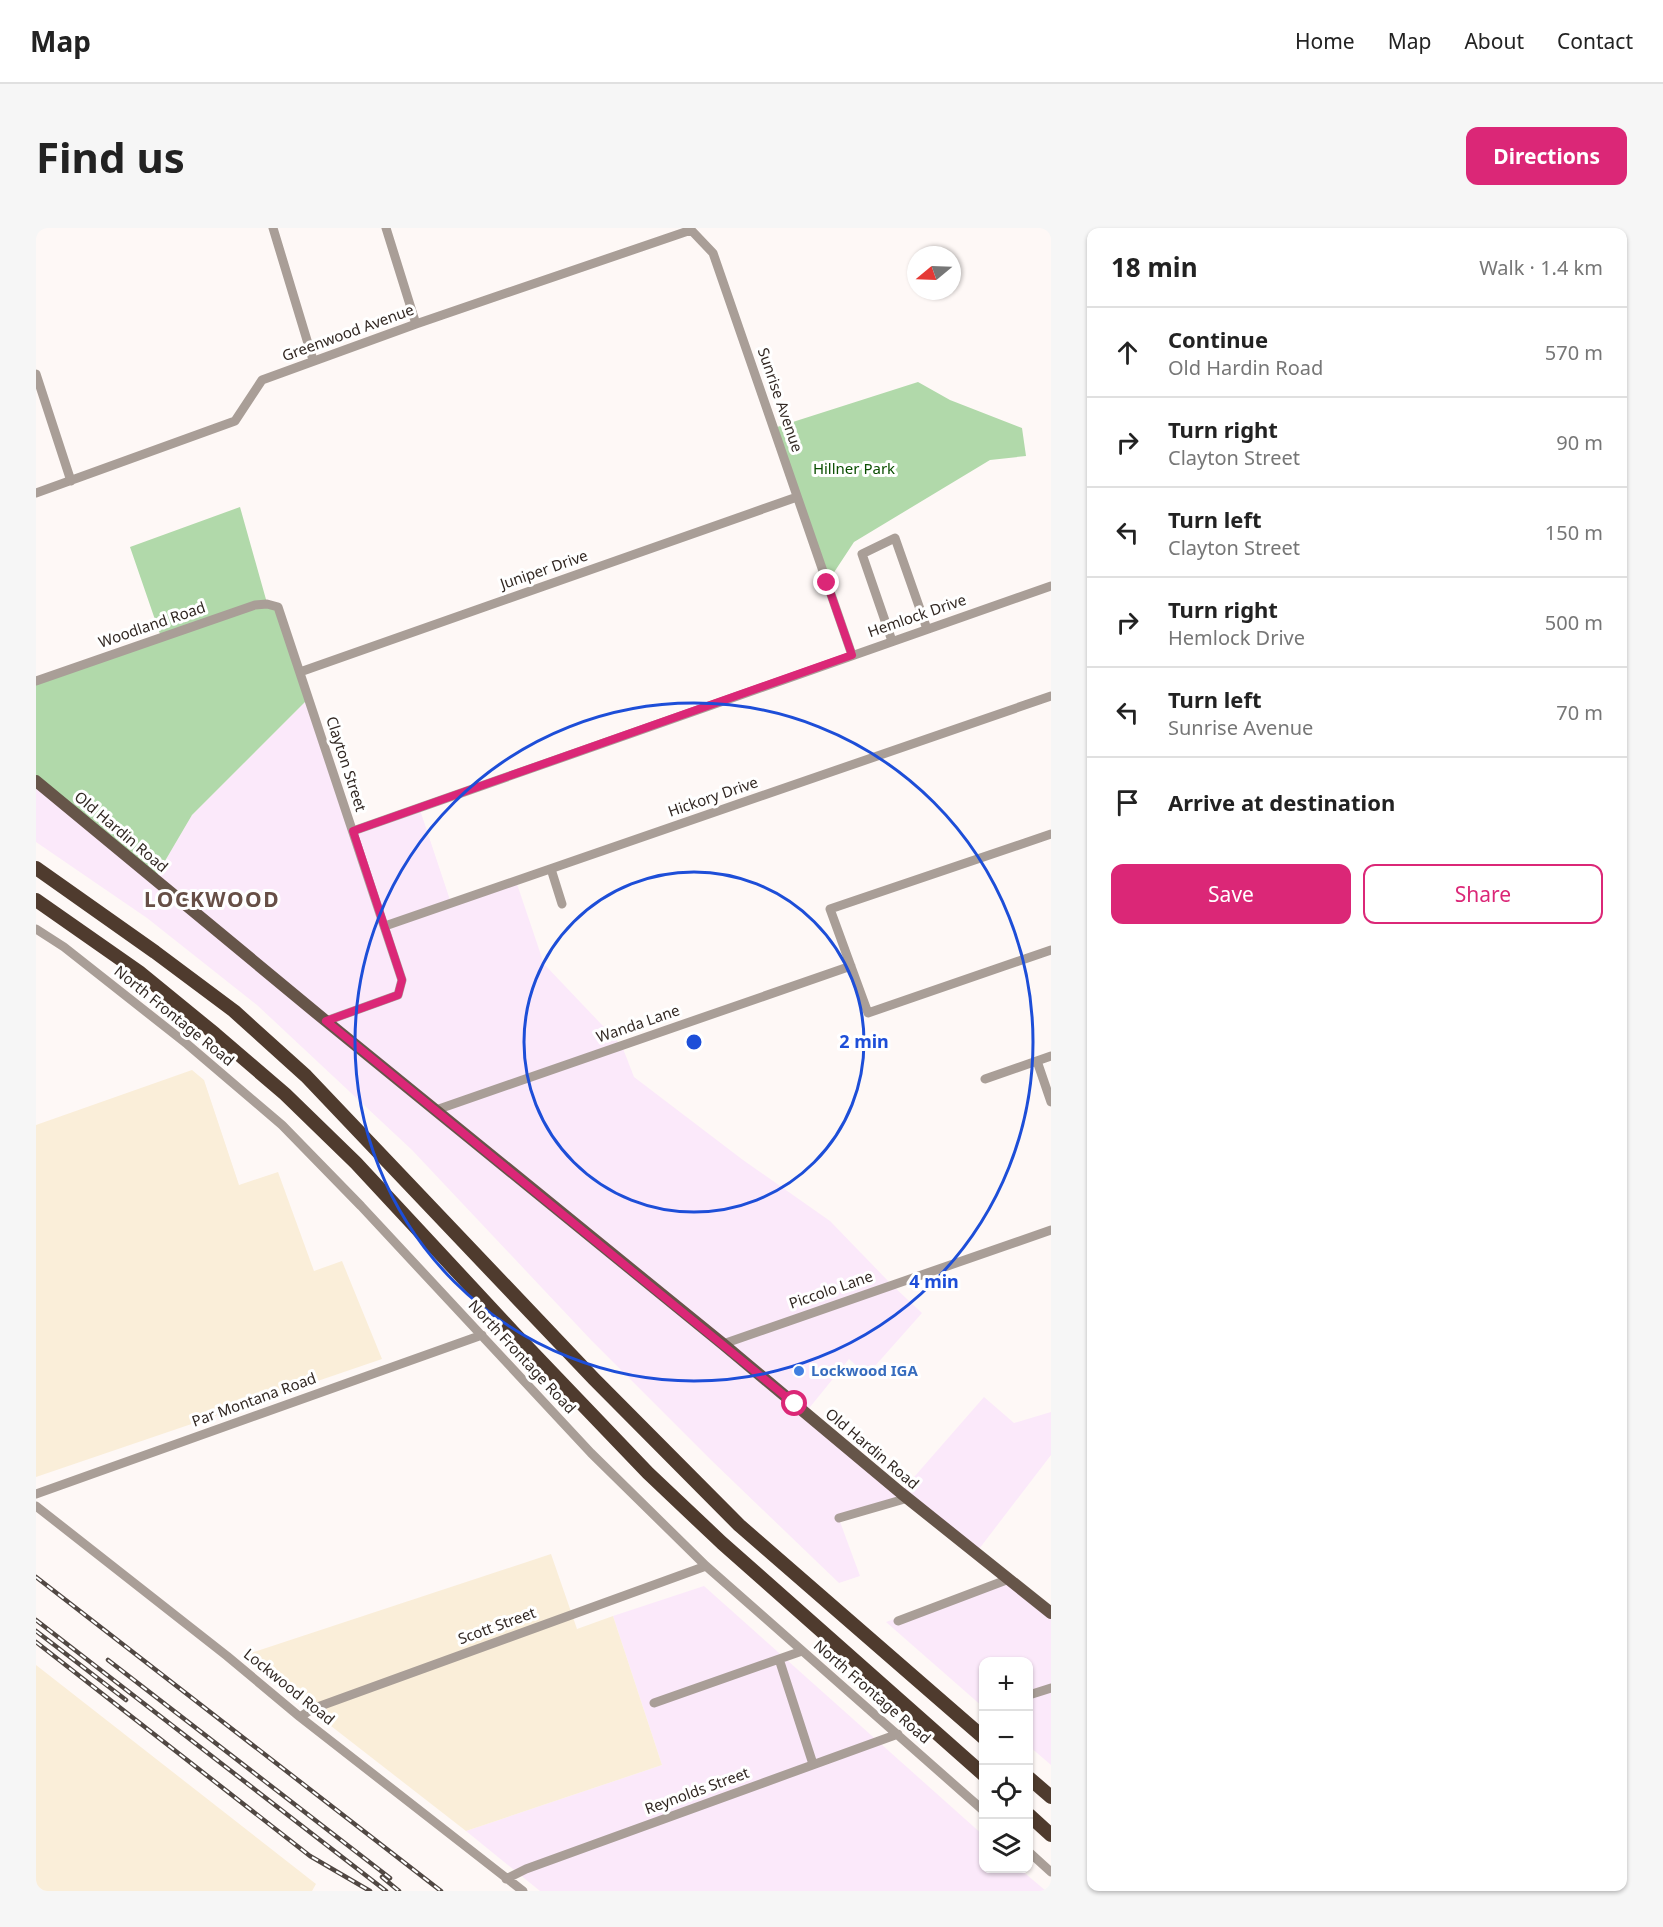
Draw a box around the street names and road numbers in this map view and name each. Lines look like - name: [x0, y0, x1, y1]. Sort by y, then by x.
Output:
- street label: Greenwood Avenue: [279, 299, 416, 365]
- street label: Sunrise Avenue: [754, 345, 808, 454]
- street label: Juniper Drive: [495, 545, 590, 594]
- street label: Hemlock Drive: [865, 589, 969, 641]
- street label: Woodland Road: [96, 596, 208, 652]
- street label: Clayton Street: [322, 714, 372, 814]
- street label: Hickory Drive: [665, 771, 760, 821]
- street label: Old Hardin Road: [71, 786, 173, 876]
- street label: North Frontage Road: [111, 961, 239, 1070]
- street label: Wanda Lane: [593, 999, 682, 1047]
- street label: Piccolo Lane: [786, 1265, 875, 1313]
- street label: North Frontage Road: [465, 1295, 581, 1418]
- street label: Par Montana Road: [189, 1367, 319, 1431]
- street label: Old Hardin Road: [822, 1403, 924, 1493]
- street label: Scott Street: [455, 1602, 539, 1648]
- street label: North Frontage Road: [810, 1635, 935, 1748]
- street label: Lockwood Road: [240, 1643, 339, 1729]
- street label: Reynolds Street: [642, 1762, 752, 1818]

